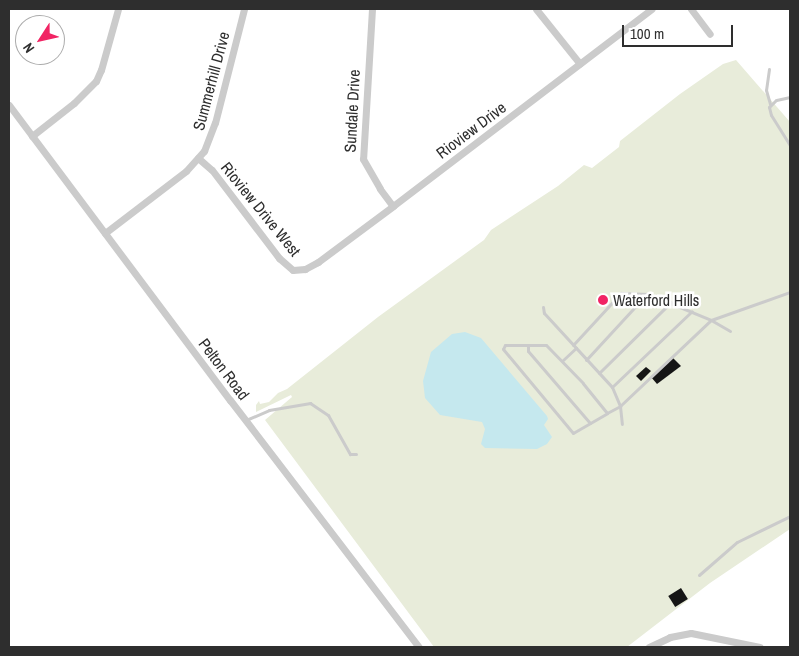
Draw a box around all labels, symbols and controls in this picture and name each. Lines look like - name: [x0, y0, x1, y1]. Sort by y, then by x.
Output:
- north arrow: [15, 15, 65, 65]
- scale bar: [624, 15, 735, 47]
- text: 100 m: [630, 23, 664, 44]
- street label: Summerhill Drive: [189, 30, 233, 132]
- text: N: [19, 39, 38, 57]
- street label: Sundale Drive: [340, 69, 364, 153]
- street label: Rioview Drive: [432, 98, 510, 162]
- street label: Rioview Drive West: [217, 158, 305, 260]
- place label: Waterford Hills: [613, 290, 699, 310]
- marker: Waterford Hills: [597, 294, 609, 306]
- street label: Pelton Road: [195, 334, 253, 404]

